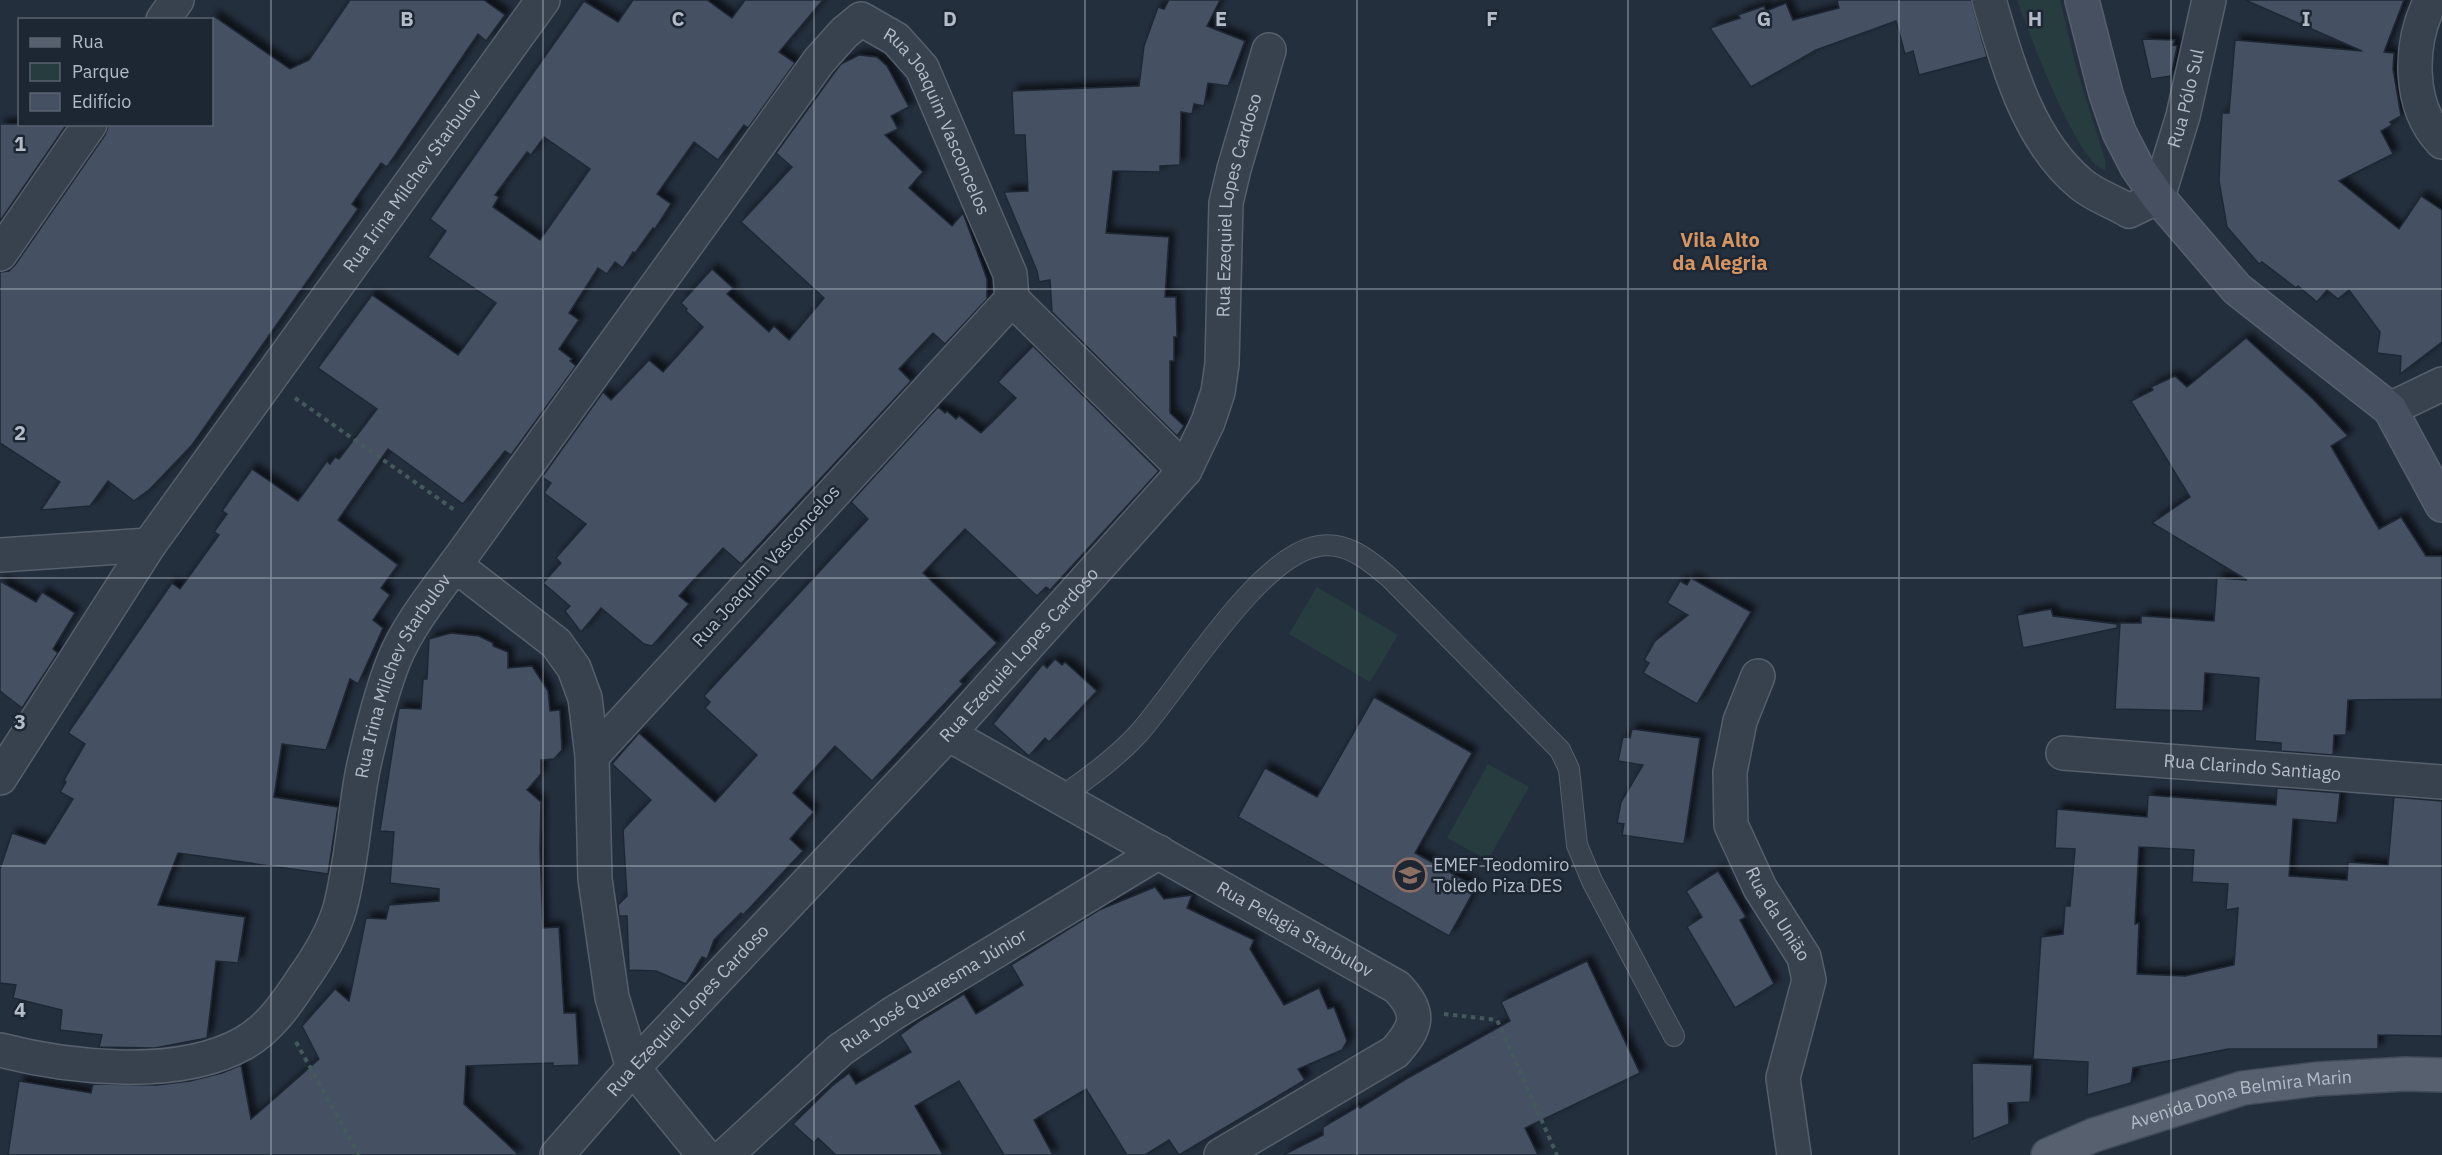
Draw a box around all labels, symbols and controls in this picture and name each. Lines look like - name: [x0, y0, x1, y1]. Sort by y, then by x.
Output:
- text: B: [400, 5, 414, 32]
- text: C: [671, 5, 685, 32]
- text: D: [943, 5, 957, 32]
- text: E: [1215, 5, 1227, 32]
- text: F: [1486, 5, 1498, 32]
- text: G: [1757, 5, 1771, 32]
- text: H: [2028, 5, 2042, 32]
- text: I: [2302, 5, 2310, 32]
- legend: [18, 18, 213, 126]
- street label: Rua Joaquim Vasconcelos: [879, 22, 995, 218]
- text: Rua: [72, 30, 104, 53]
- street label: Rua Pólo Sul: [2162, 46, 2209, 150]
- text: Parque: [72, 60, 130, 83]
- street label: Rua Irina Milchev Starbulov: [338, 84, 486, 277]
- text: Edifício: [72, 90, 131, 113]
- street label: Rua Ezequiel Lopes Cardoso: [1211, 91, 1267, 318]
- text: 1: [14, 130, 26, 157]
- district label: Vila Alto da Alegria: [1672, 226, 1768, 276]
- text: 2: [14, 419, 26, 446]
- street label: Rua Joaquim Vasconcelos: [687, 480, 845, 651]
- street label: Rua Ezequiel Lopes Cardoso: [934, 562, 1103, 747]
- street label: Rua Irina Milchev Starbulov: [349, 569, 456, 780]
- text: 3: [14, 708, 26, 735]
- street label: Rua Clarindo Santiago: [2163, 749, 2342, 785]
- place label: EMEF Teodomiro Toledo Piza DES: [1433, 853, 1569, 897]
- school or university icon: EMEF Teodomiro Toledo Piza DES: [1392, 857, 1428, 893]
- street label: Rua da União: [1741, 863, 1816, 965]
- street label: Rua Pelagia Starbulov: [1213, 876, 1377, 982]
- street label: Rua Ezequiel Lopes Cardoso: [601, 919, 774, 1101]
- street label: Rua José Quaresma Júnior: [836, 923, 1031, 1057]
- text: 4: [14, 996, 26, 1023]
- street label: Avenida Dona Belmira Marin: [2127, 1065, 2353, 1134]

